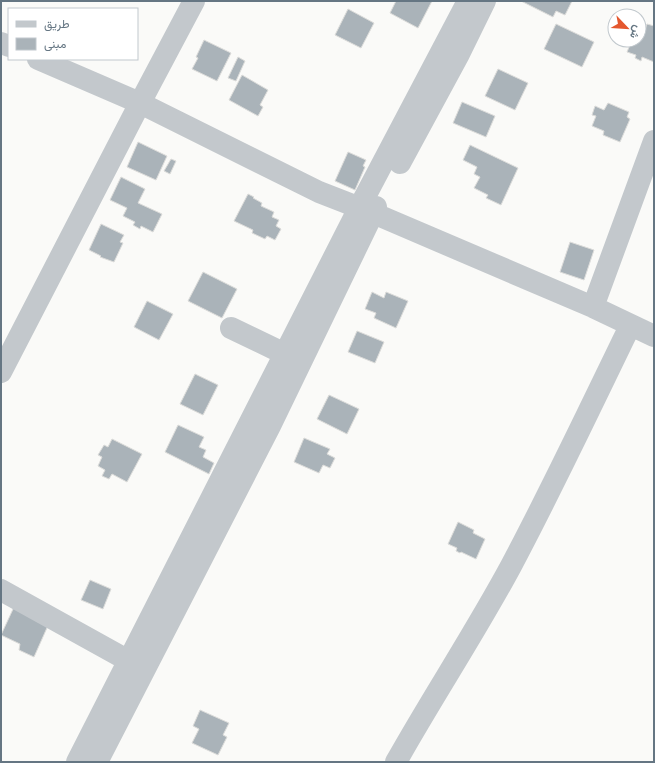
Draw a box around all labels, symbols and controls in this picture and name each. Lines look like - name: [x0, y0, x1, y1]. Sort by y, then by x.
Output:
- legend: [8, 8, 138, 60]
- north arrow: [607, 8, 647, 48]
- text: طريق: [44, 16, 70, 32]
- text: ش: [627, 23, 645, 41]
- text: مبنى: [44, 36, 66, 52]

